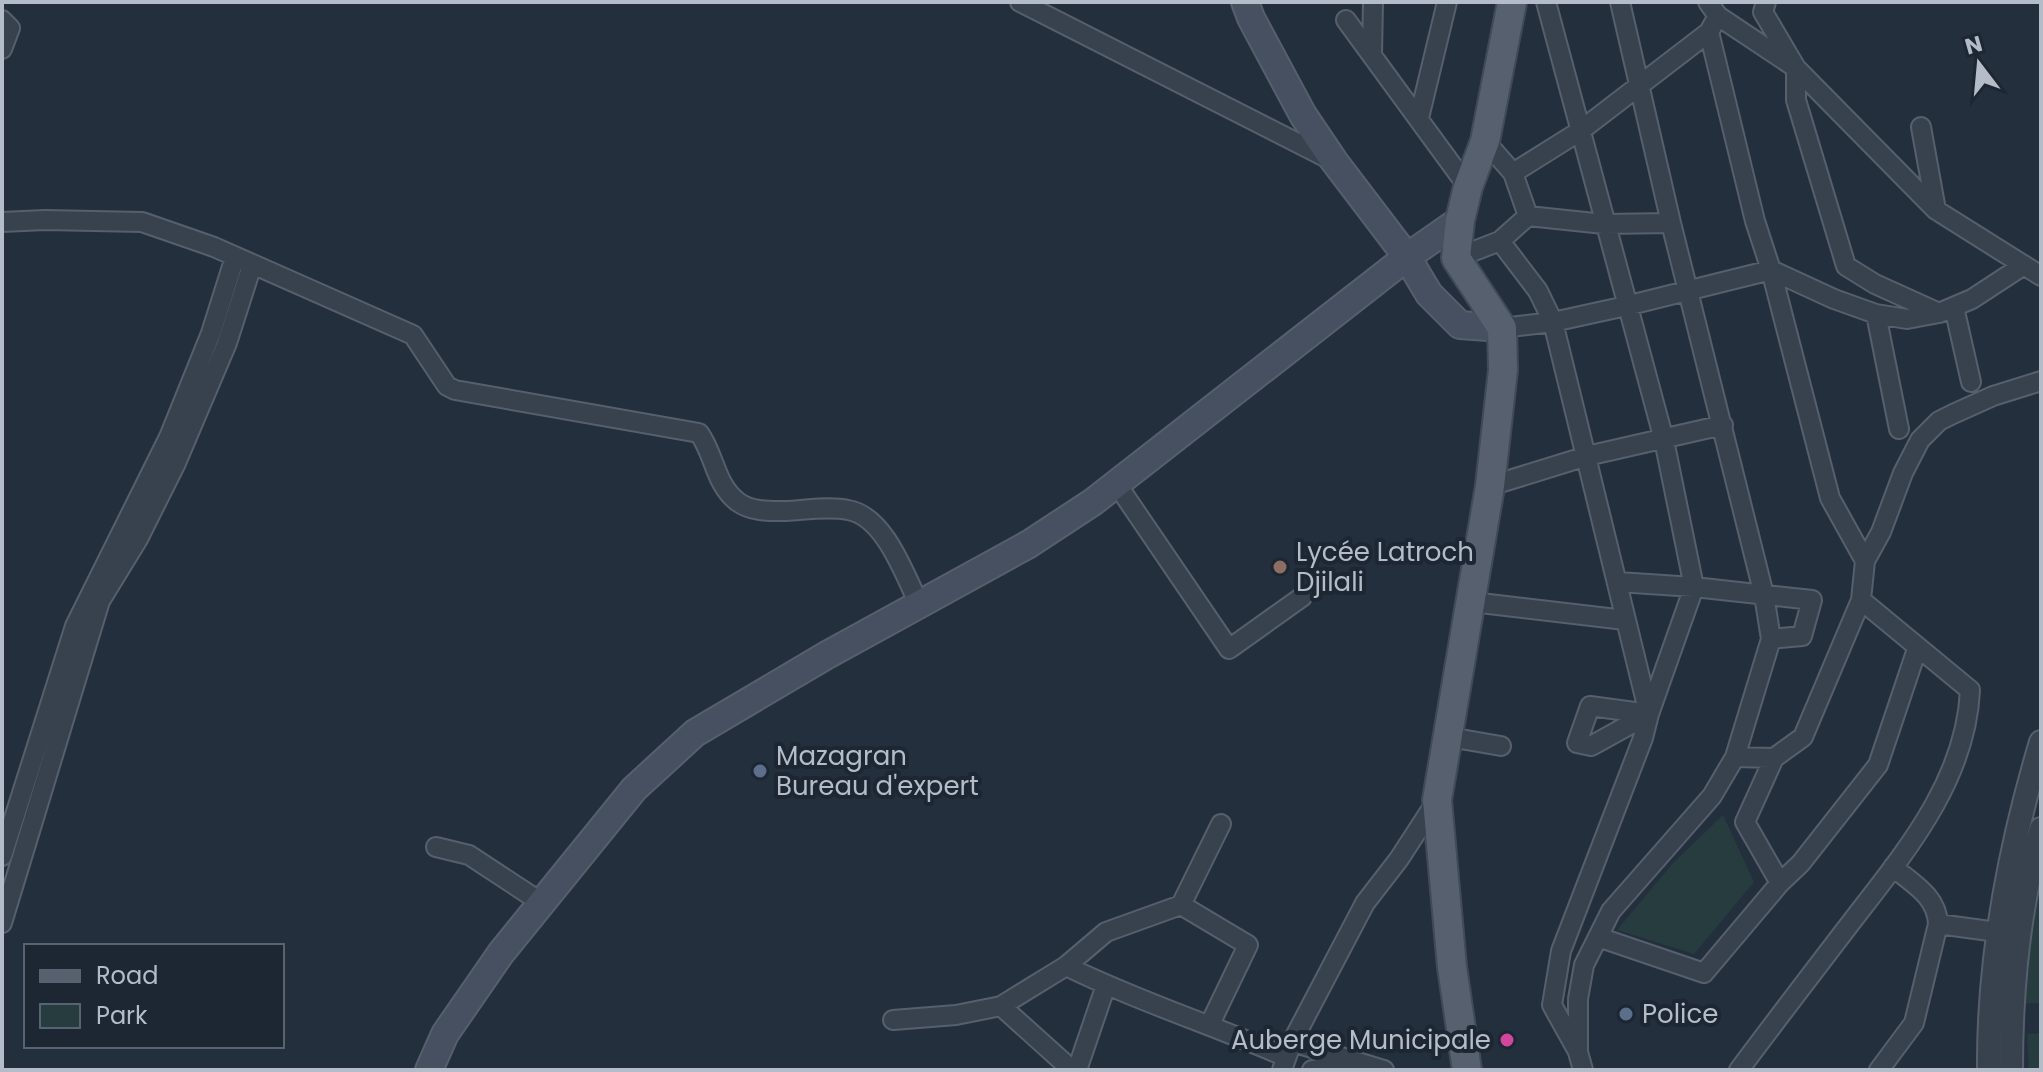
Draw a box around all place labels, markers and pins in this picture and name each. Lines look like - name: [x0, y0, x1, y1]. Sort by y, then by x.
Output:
- place label: Lycée Latroch Djilali: [1296, 534, 1474, 600]
- marker: Lycée Latroch Djilali: [1271, 558, 1289, 576]
- place label: Mazagran Bureau d'expert: [776, 738, 979, 804]
- marker: Mazagran Bureau d'expert: [751, 762, 769, 780]
- place label: Police: [1642, 996, 1718, 1032]
- marker: Police: [1617, 1005, 1635, 1023]
- place label: Auberge Municipale: [1231, 1022, 1491, 1058]
- marker: Auberge Municipale: [1498, 1031, 1516, 1049]

